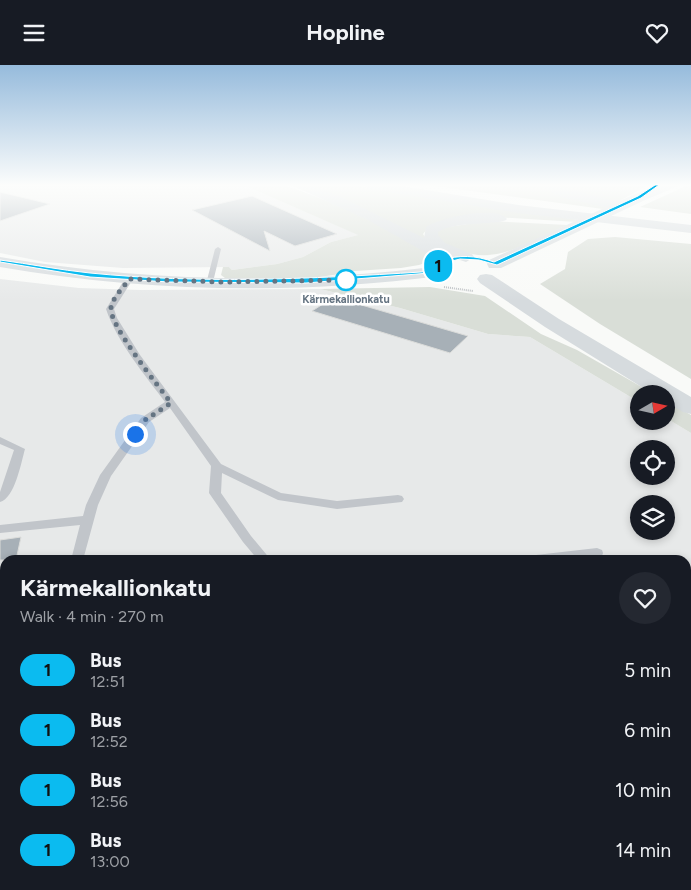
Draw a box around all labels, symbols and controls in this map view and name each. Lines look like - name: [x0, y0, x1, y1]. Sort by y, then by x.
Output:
- icon: menu: [20, 19, 48, 47]
- text: Hopline: [306, 19, 385, 46]
- icon: heart: [643, 19, 671, 47]
- line badge: 1: [422, 250, 454, 282]
- text: 1: [434, 255, 442, 277]
- marker: Kärmekallionkatu: [335, 269, 357, 291]
- place label: Kärmekallionkatu: [302, 293, 390, 306]
- north arrow: [630, 385, 675, 430]
- map controls: [630, 385, 675, 540]
- your location: [123, 422, 148, 447]
- button: locate: [630, 440, 675, 485]
- button: layers: [630, 495, 675, 540]
- button: heart: [619, 572, 671, 624]
- text: Kärmekallionkatu: [20, 573, 211, 602]
- text: Walk · 4 min · 270 m: [20, 607, 164, 626]
- text: Bus: [90, 649, 121, 672]
- text: 1: [44, 659, 51, 681]
- text: 5 min: [624, 659, 671, 682]
- text: 12:51: [90, 672, 125, 691]
- text: Bus: [90, 709, 121, 732]
- text: 1: [44, 719, 51, 741]
- text: 6 min: [624, 719, 671, 742]
- text: 12:52: [90, 732, 128, 751]
- text: Bus: [90, 769, 121, 792]
- text: 1: [44, 779, 51, 801]
- text: 10 min: [615, 779, 671, 802]
- text: 12:56: [90, 792, 128, 811]
- text: Bus: [90, 829, 121, 852]
- text: 1: [44, 839, 51, 861]
- text: 14 min: [615, 839, 671, 862]
- text: 13:00: [90, 852, 130, 871]

